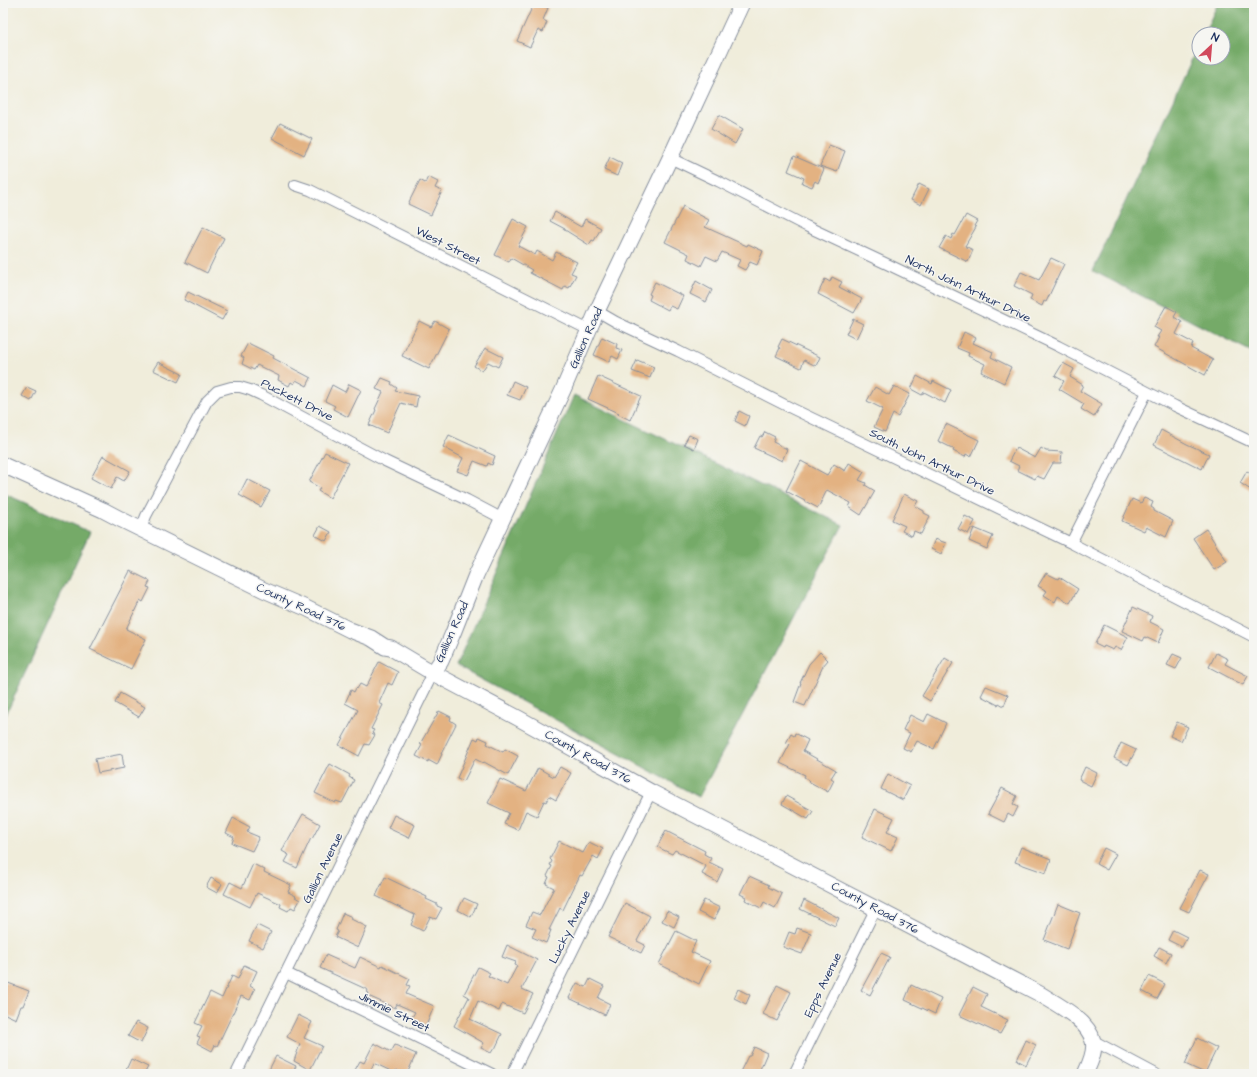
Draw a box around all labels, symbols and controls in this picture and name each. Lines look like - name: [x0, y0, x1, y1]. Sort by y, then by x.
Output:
- north arrow: [1191, 26, 1231, 66]
- text: N: [1209, 29, 1222, 46]
- street label: West Street: [413, 222, 483, 270]
- street label: North John Arthur Drive: [902, 251, 1034, 327]
- street label: Gallion Road: [565, 305, 607, 371]
- street label: Puckett Drive: [258, 375, 336, 426]
- street label: South John Arthur Drive: [866, 424, 998, 500]
- street label: County Road 376: [253, 579, 349, 636]
- street label: Gallion Road: [431, 599, 473, 665]
- street label: County Road 376: [541, 726, 635, 789]
- street label: Gallion Avenue: [299, 829, 348, 906]
- street label: County Road 376: [828, 878, 922, 939]
- street label: Lucky Avenue: [545, 887, 596, 967]
- street label: Epps Avenue: [800, 949, 846, 1020]
- street label: Jimmie Street: [356, 987, 432, 1037]

